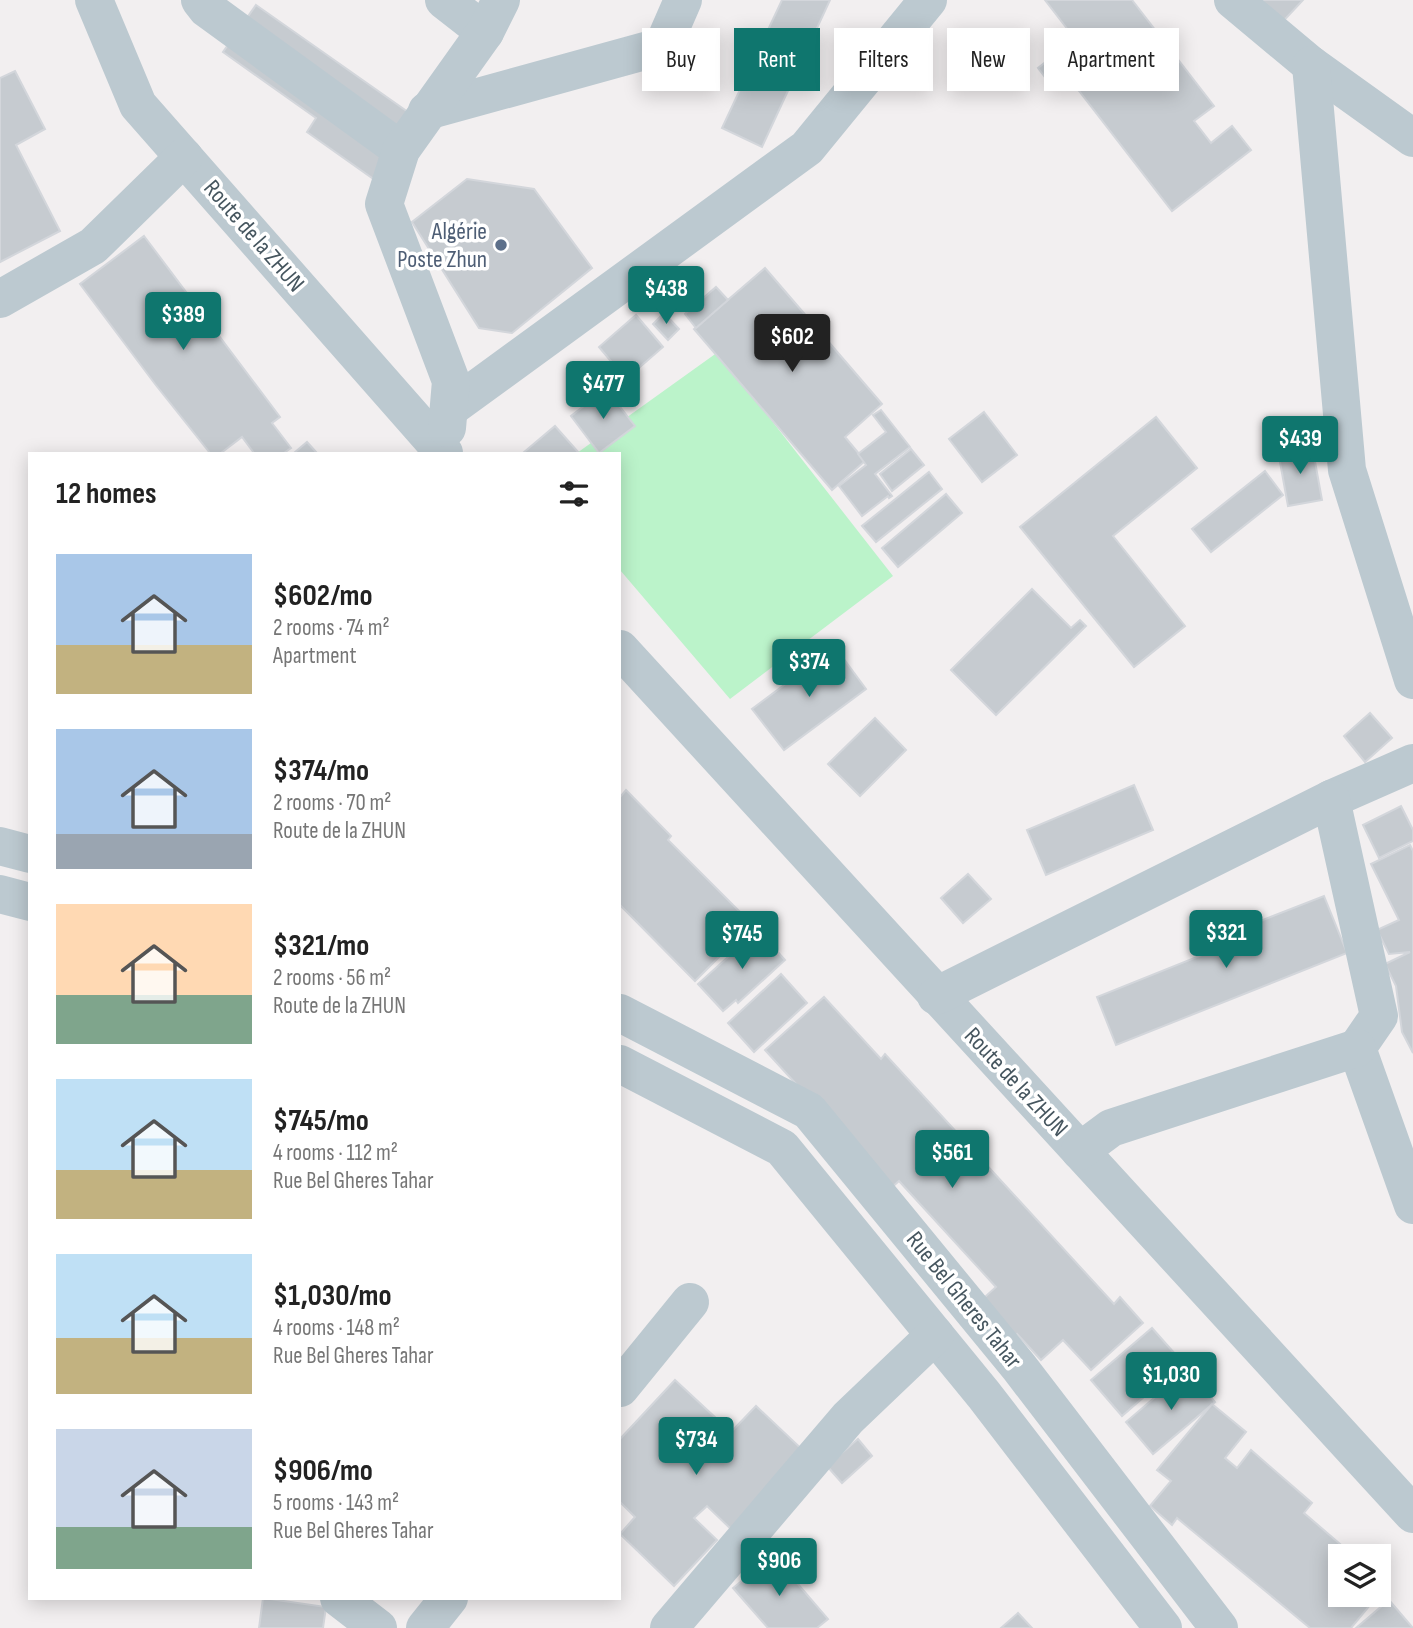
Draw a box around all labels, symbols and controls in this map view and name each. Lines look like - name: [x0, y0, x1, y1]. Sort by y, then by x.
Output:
- chip: Buy: [642, 28, 720, 91]
- chip: Rent: [734, 28, 820, 91]
- chip: Filters: [834, 28, 933, 91]
- chip: New: [947, 28, 1030, 91]
- chip: Apartment: [1044, 28, 1179, 91]
- street label: Route de la ZHUN: [198, 174, 310, 298]
- place label: Algérie Poste Zhun: [397, 217, 487, 274]
- marker: Algérie Poste Zhun: [493, 237, 509, 253]
- pin: $438: [625, 266, 707, 326]
- text: $438: [644, 275, 688, 303]
- pin: $389: [142, 292, 224, 352]
- text: $389: [161, 301, 205, 329]
- pin: $602: [751, 314, 833, 374]
- text: $602: [770, 323, 814, 351]
- pin: $477: [562, 362, 644, 421]
- text: $477: [582, 370, 624, 398]
- pin: $439: [1259, 416, 1341, 476]
- text: $439: [1278, 425, 1322, 453]
- icon: filters: [555, 475, 593, 513]
- text: 12 homes: [56, 476, 157, 512]
- text: $602/mo: [273, 578, 373, 614]
- icon: home: [112, 582, 196, 666]
- text: 2 rooms · 74 m²: [273, 614, 390, 642]
- pin: $374: [768, 640, 850, 699]
- text: Apartment: [273, 642, 357, 670]
- text: $374: [788, 648, 830, 676]
- text: $374/mo: [273, 753, 369, 789]
- icon: home: [112, 757, 196, 841]
- text: 2 rooms · 70 m²: [273, 789, 391, 817]
- text: Route de la ZHUN: [273, 817, 406, 845]
- pin: $321: [1185, 911, 1267, 970]
- pin: $745: [701, 912, 783, 971]
- text: $321: [1205, 919, 1247, 947]
- text: $745: [721, 920, 763, 948]
- text: $321/mo: [273, 928, 369, 964]
- icon: home: [112, 932, 196, 1016]
- text: 2 rooms · 56 m²: [273, 964, 391, 992]
- text: Route de la ZHUN: [273, 992, 406, 1020]
- street label: Route de la ZHUN: [958, 1021, 1074, 1143]
- text: $745/mo: [273, 1103, 369, 1139]
- icon: home: [112, 1107, 196, 1191]
- pin: $561: [911, 1130, 993, 1190]
- text: 4 rooms · 112 m²: [273, 1139, 398, 1167]
- text: $561: [931, 1139, 973, 1167]
- text: Rue Bel Gheres Tahar: [273, 1167, 434, 1195]
- street label: Rue Bel Gheres Tahar: [900, 1226, 1028, 1374]
- text: $1,030/mo: [273, 1278, 391, 1314]
- icon: home: [112, 1282, 196, 1366]
- text: 4 rooms · 148 m²: [273, 1314, 400, 1342]
- text: Rue Bel Gheres Tahar: [273, 1342, 434, 1370]
- pin: $1,030: [1114, 1352, 1228, 1412]
- text: $1,030: [1142, 1361, 1200, 1389]
- pin: $734: [655, 1418, 737, 1477]
- text: $734: [675, 1426, 717, 1454]
- text: $906/mo: [273, 1453, 373, 1489]
- icon: home: [112, 1457, 196, 1541]
- text: 5 rooms · 143 m²: [273, 1489, 399, 1517]
- text: Rue Bel Gheres Tahar: [273, 1517, 434, 1545]
- pin: $906: [738, 1538, 820, 1598]
- map controls: [1328, 1544, 1391, 1607]
- button: layers: [1328, 1544, 1391, 1607]
- text: $906: [757, 1547, 801, 1575]

